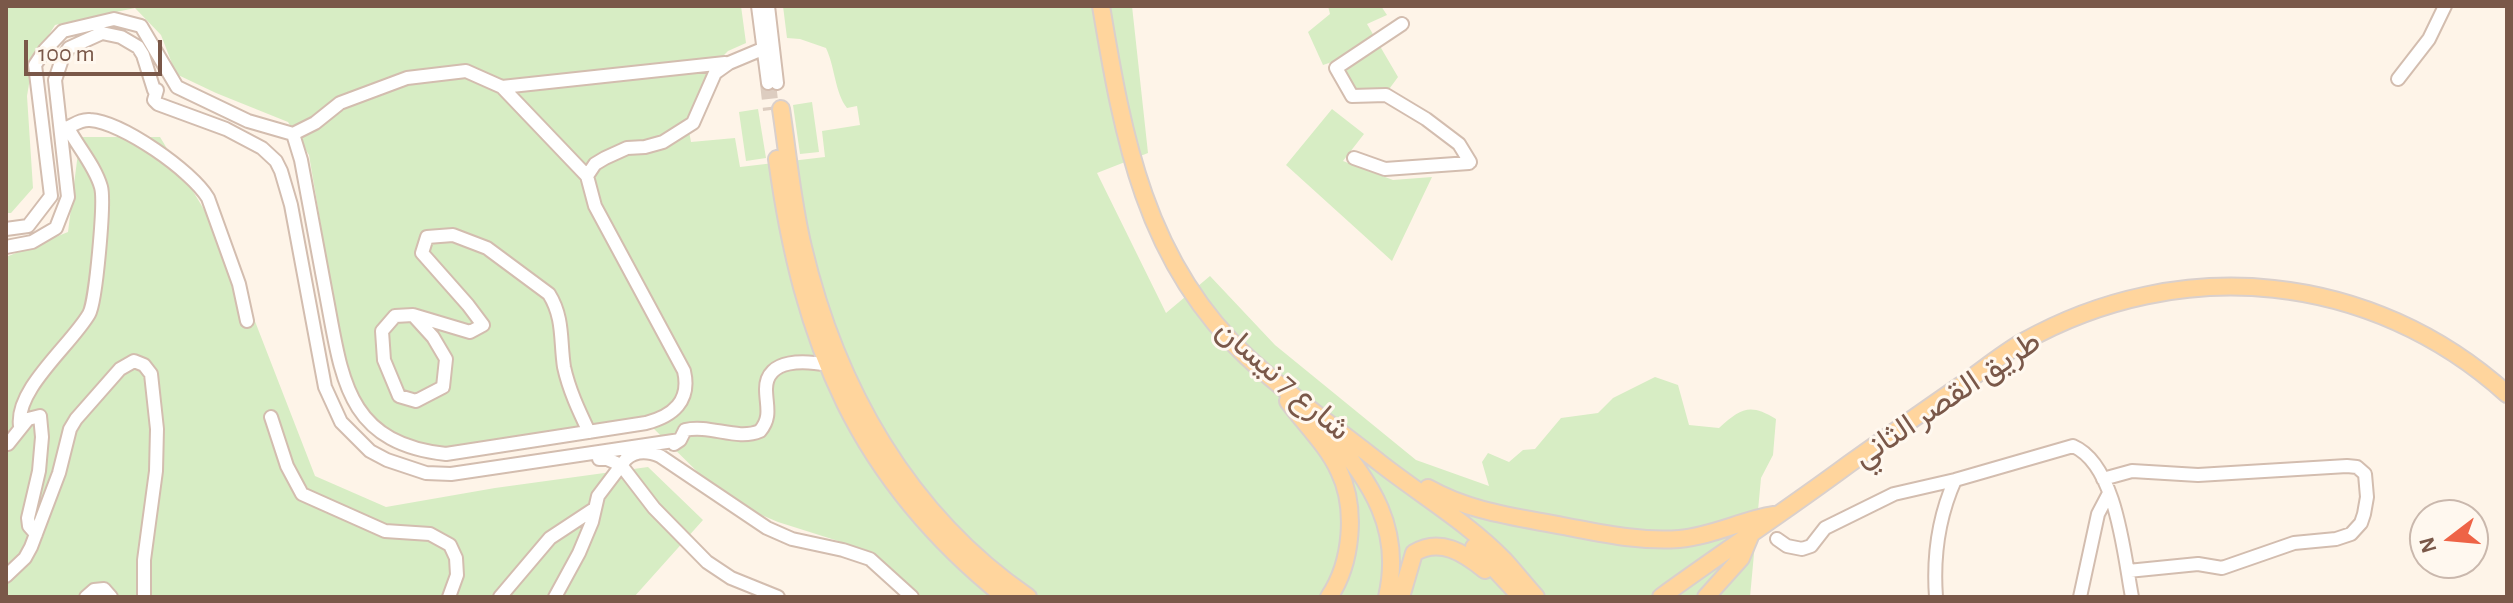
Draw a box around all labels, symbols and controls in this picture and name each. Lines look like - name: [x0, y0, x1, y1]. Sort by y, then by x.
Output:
- scale bar: [28, 24, 166, 74]
- text: 100 m: [38, 42, 95, 66]
- street label: شارع 7 نيسان: [1208, 311, 1358, 449]
- street label: طريق القصر الثاني: [1846, 322, 2048, 476]
- north arrow: [2409, 499, 2489, 579]
- text: N: [2415, 535, 2441, 555]

